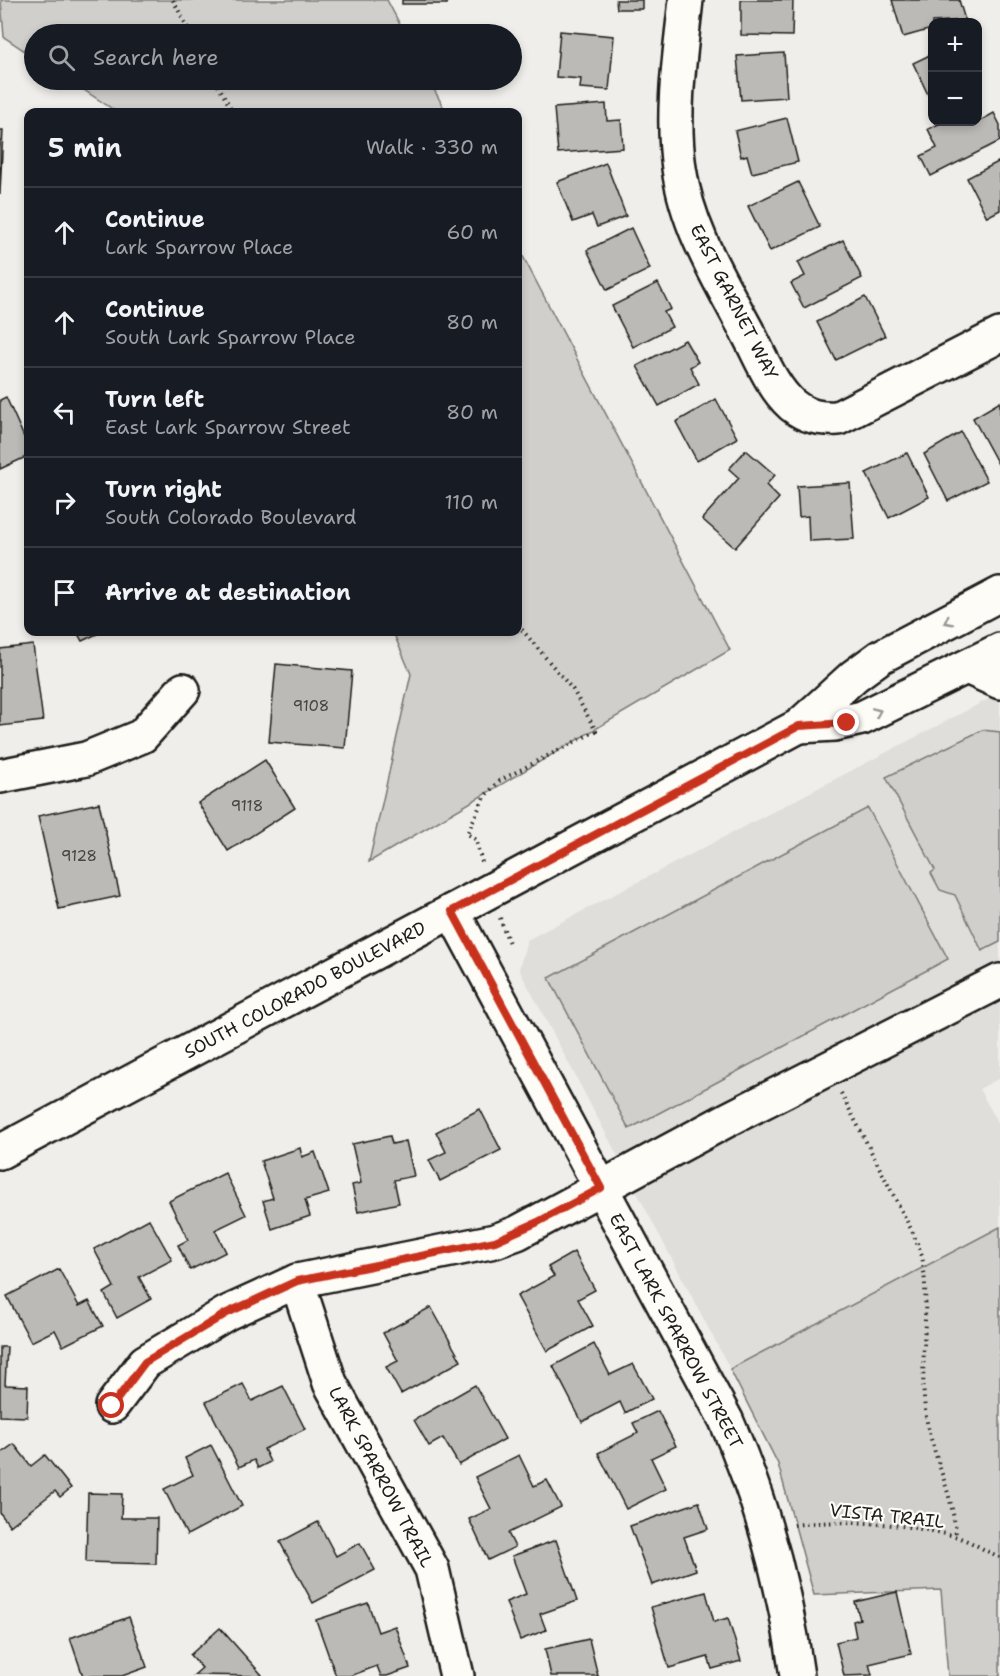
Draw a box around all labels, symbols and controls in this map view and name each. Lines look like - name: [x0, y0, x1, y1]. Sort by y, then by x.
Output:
- map controls: [928, 18, 982, 126]
- button: +: [928, 18, 982, 72]
- search box: [24, 24, 522, 90]
- icon: search: [45, 41, 78, 74]
- text: Search here: [93, 43, 219, 72]
- button: −: [928, 72, 982, 126]
- text: 5 min: [48, 130, 122, 165]
- text: Walk · 330 m: [366, 134, 498, 160]
- text: Continue: [105, 205, 205, 234]
- icon: ahead: [48, 216, 81, 249]
- text: 60 m: [446, 219, 498, 245]
- street label: EAST GARNET WAY: [684, 220, 784, 384]
- text: Lark Sparrow Place: [105, 234, 293, 260]
- text: Continue: [105, 295, 205, 324]
- icon: ahead: [48, 306, 81, 339]
- text: 80 m: [446, 309, 498, 335]
- text: South Lark Sparrow Place: [105, 324, 356, 350]
- text: Turn left: [105, 385, 204, 414]
- icon: left: [48, 396, 81, 429]
- text: 80 m: [446, 399, 498, 425]
- text: East Lark Sparrow Street: [105, 414, 351, 440]
- text: Turn right: [105, 475, 222, 504]
- icon: right: [48, 486, 81, 519]
- text: 110 m: [444, 489, 498, 515]
- text: South Colorado Boulevard: [105, 504, 357, 530]
- icon: arrive: [48, 576, 81, 609]
- text: Arrive at destination: [105, 578, 351, 607]
- one-way arrow: [944, 614, 954, 625]
- house number: 9108: [293, 696, 329, 716]
- one-way arrow: [871, 707, 882, 719]
- route end: [833, 709, 859, 735]
- house number: 9118: [231, 796, 263, 816]
- house number: 9128: [61, 846, 97, 866]
- street label: SOUTH COLORADO BOULEVARD: [180, 916, 430, 1064]
- street label: EAST LARK SPARROW STREET: [604, 1209, 748, 1453]
- street label: LARK SPARROW TRAIL: [323, 1382, 439, 1572]
- route start: [98, 1392, 124, 1418]
- street label: VISTA TRAIL: [828, 1498, 946, 1534]

